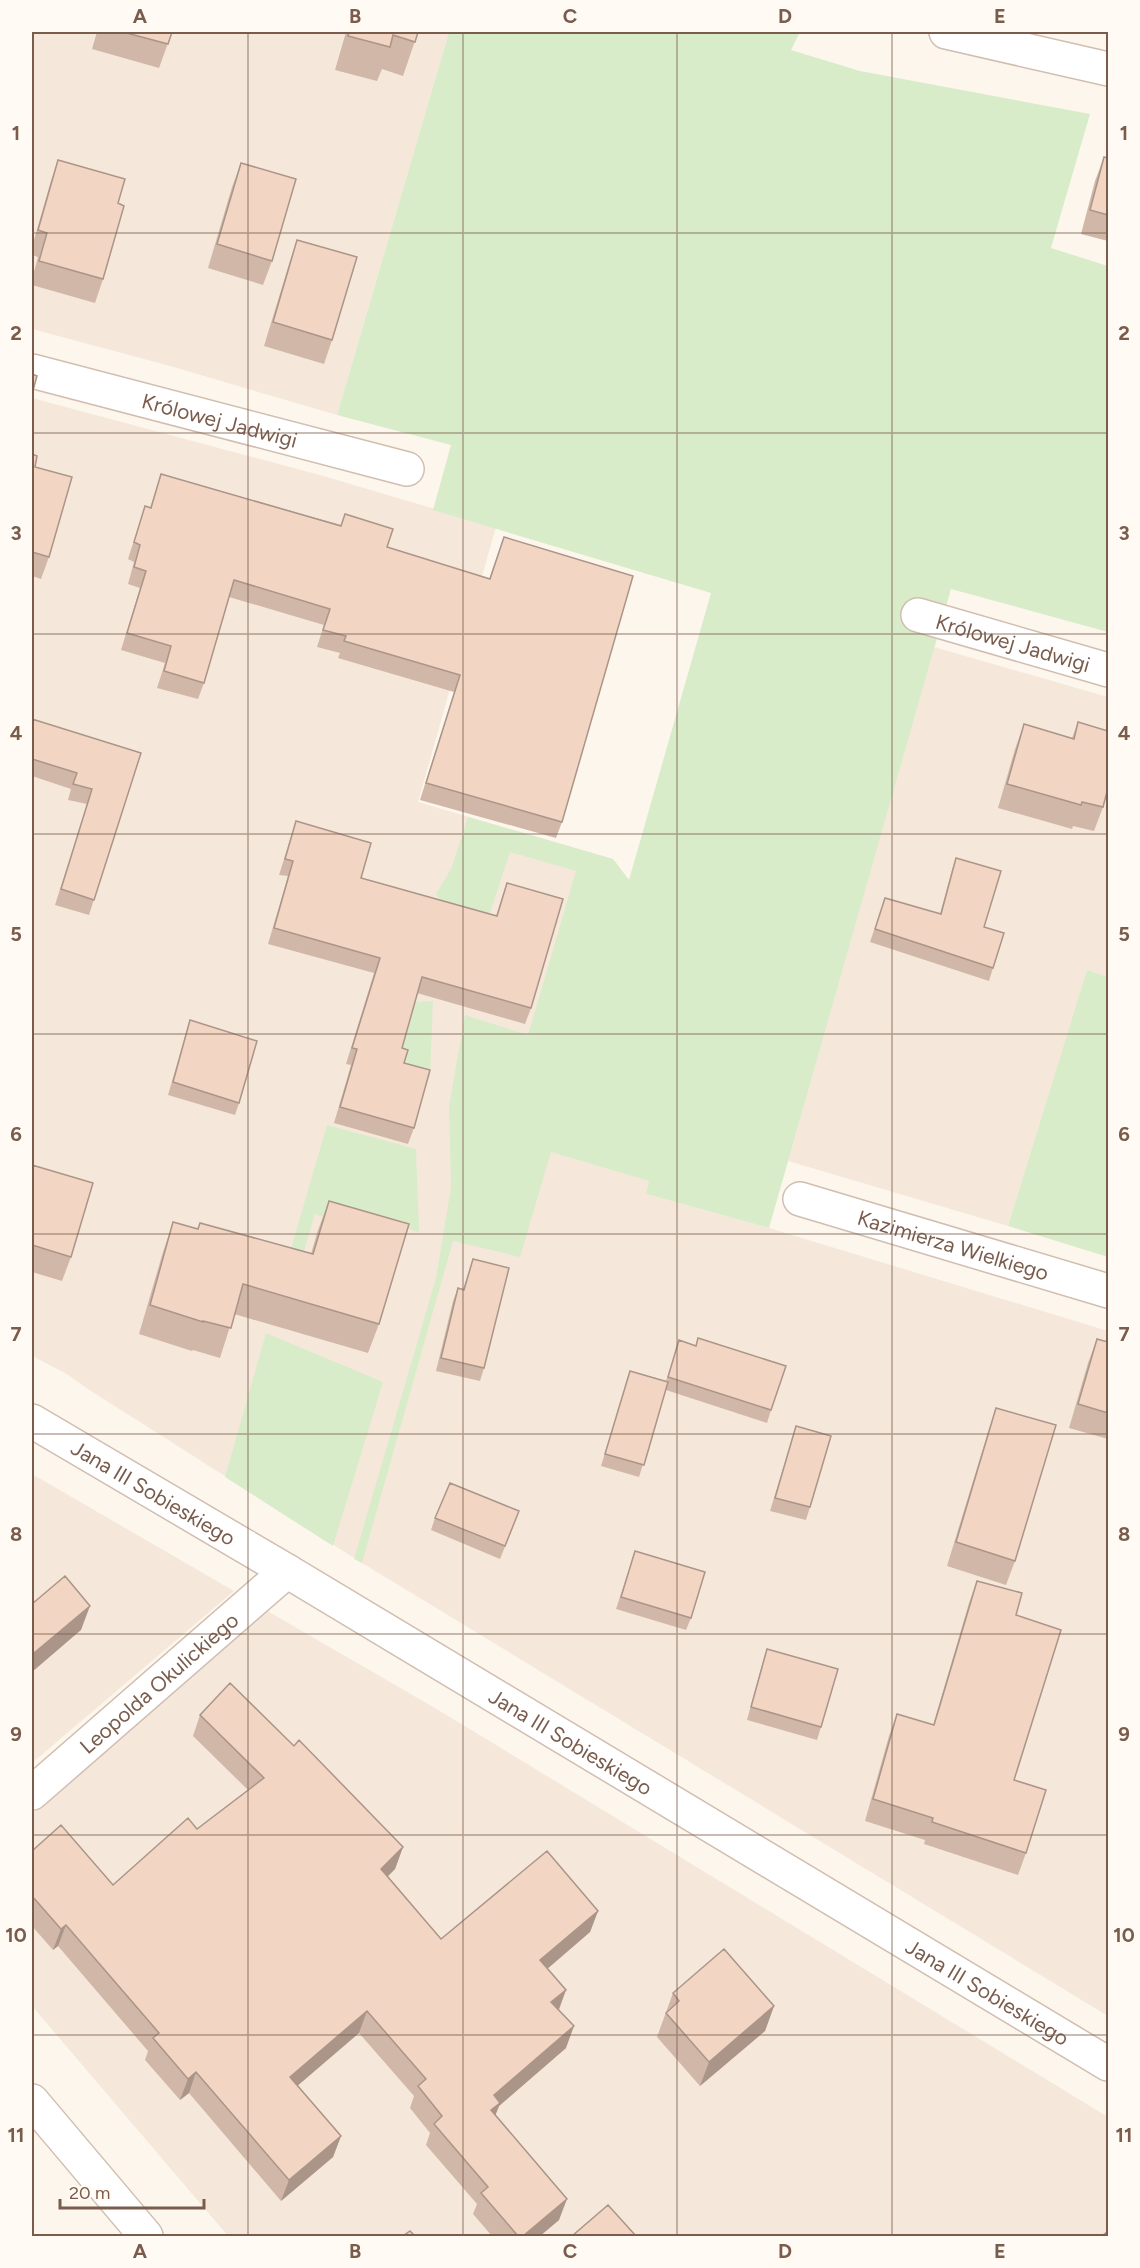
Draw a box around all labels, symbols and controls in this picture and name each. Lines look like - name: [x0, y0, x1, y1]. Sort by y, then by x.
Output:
- text: A: [133, 4, 148, 28]
- text: B: [349, 4, 361, 28]
- text: C: [563, 4, 577, 28]
- text: D: [778, 4, 792, 28]
- text: E: [994, 4, 1006, 28]
- text: 1: [12, 121, 20, 145]
- text: 1: [1120, 121, 1128, 145]
- text: 2: [10, 321, 22, 345]
- text: 2: [1118, 321, 1130, 345]
- street label: Królowej Jadwigi: [139, 388, 300, 452]
- text: 3: [10, 521, 22, 545]
- text: 3: [1118, 521, 1130, 545]
- street label: Królowej Jadwigi: [933, 608, 1093, 677]
- text: 4: [10, 721, 23, 745]
- text: 4: [1118, 721, 1131, 745]
- text: 5: [10, 922, 22, 946]
- text: 5: [1118, 922, 1130, 946]
- text: 6: [10, 1122, 22, 1146]
- text: 6: [1118, 1122, 1130, 1146]
- street label: Kazimierza Wielkiego: [855, 1204, 1052, 1285]
- text: 7: [10, 1322, 22, 1346]
- text: 7: [1118, 1322, 1130, 1346]
- street label: Jana III Sobieskiego: [67, 1435, 240, 1550]
- text: 8: [10, 1522, 22, 1546]
- text: 8: [1118, 1522, 1130, 1546]
- street label: Leopolda Okulickiego: [74, 1607, 243, 1758]
- street label: Jana III Sobieskiego: [485, 1683, 657, 1800]
- text: 9: [10, 1722, 22, 1746]
- text: 9: [1118, 1722, 1130, 1746]
- text: 10: [5, 1923, 27, 1947]
- text: 10: [1113, 1923, 1135, 1947]
- street label: Jana III Sobieskiego: [901, 1933, 1074, 2050]
- text: 11: [8, 2123, 24, 2147]
- text: 11: [1116, 2123, 1132, 2147]
- scale bar: [60, 2172, 204, 2210]
- text: 20 m: [69, 2182, 110, 2204]
- text: A: [133, 2239, 148, 2263]
- text: B: [349, 2239, 361, 2263]
- text: C: [563, 2239, 577, 2263]
- text: D: [778, 2239, 792, 2263]
- text: E: [994, 2239, 1006, 2263]

